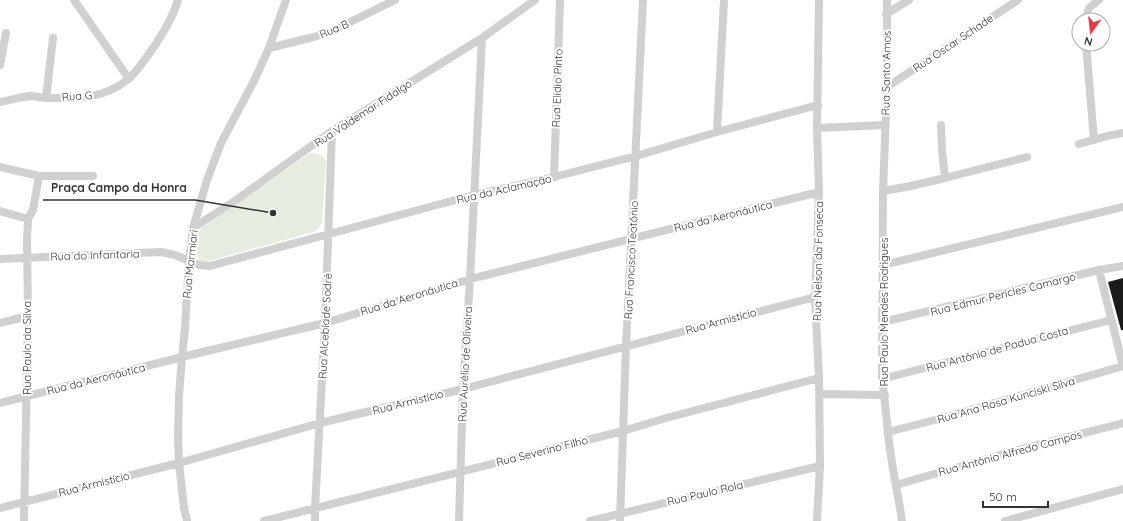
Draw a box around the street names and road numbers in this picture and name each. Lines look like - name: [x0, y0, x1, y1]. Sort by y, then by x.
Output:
- street label: Rua Oscar Schade: [910, 11, 996, 75]
- street label: Rua B: [317, 17, 351, 41]
- street label: Rua Santo Amos: [878, 31, 894, 115]
- street label: Rua Elidio Pinto: [549, 48, 565, 128]
- street label: Rua Valdemar Fidalgo: [311, 76, 415, 150]
- street label: Rua G: [61, 88, 93, 104]
- street label: Rua da Aclamação: [455, 171, 553, 207]
- street label: Rua da Aeronáutica: [672, 197, 774, 235]
- street label: Rua Francisco Teotônio: [621, 200, 641, 320]
- street label: Rua Nelson da Fonseca: [810, 201, 826, 321]
- street label: Rua Marmiari: [179, 229, 201, 299]
- street label: Rua Paulo Mendes Rodrigues: [877, 238, 891, 386]
- street label: Rua do Infantaria: [50, 246, 140, 264]
- street label: Rua Edmur Pericles Camargo: [929, 269, 1077, 319]
- street label: Rua Alcebíade Sodré: [315, 273, 335, 379]
- street label: Rua da Aeronáutica: [359, 276, 459, 318]
- street label: Rua Paulo da Silva: [20, 301, 34, 395]
- street label: Rua Armistício: [684, 305, 758, 337]
- street label: Rua Aurélio de Oliveira: [455, 306, 475, 422]
- street label: Rua Antônio de Padua Costa: [924, 323, 1070, 375]
- street label: Rua da Aeronáutica: [45, 360, 147, 398]
- street label: Rua Ana Rosa Kunciski Silva: [935, 374, 1077, 426]
- street label: Rua Armistício: [371, 386, 445, 418]
- street label: Rua Antônio Alfredo Campos: [937, 427, 1083, 479]
- street label: Rua Severino Filho: [495, 433, 590, 469]
- street label: Rua Armistício: [57, 468, 131, 500]
- street label: Rua Paulo Rola: [666, 477, 744, 509]

